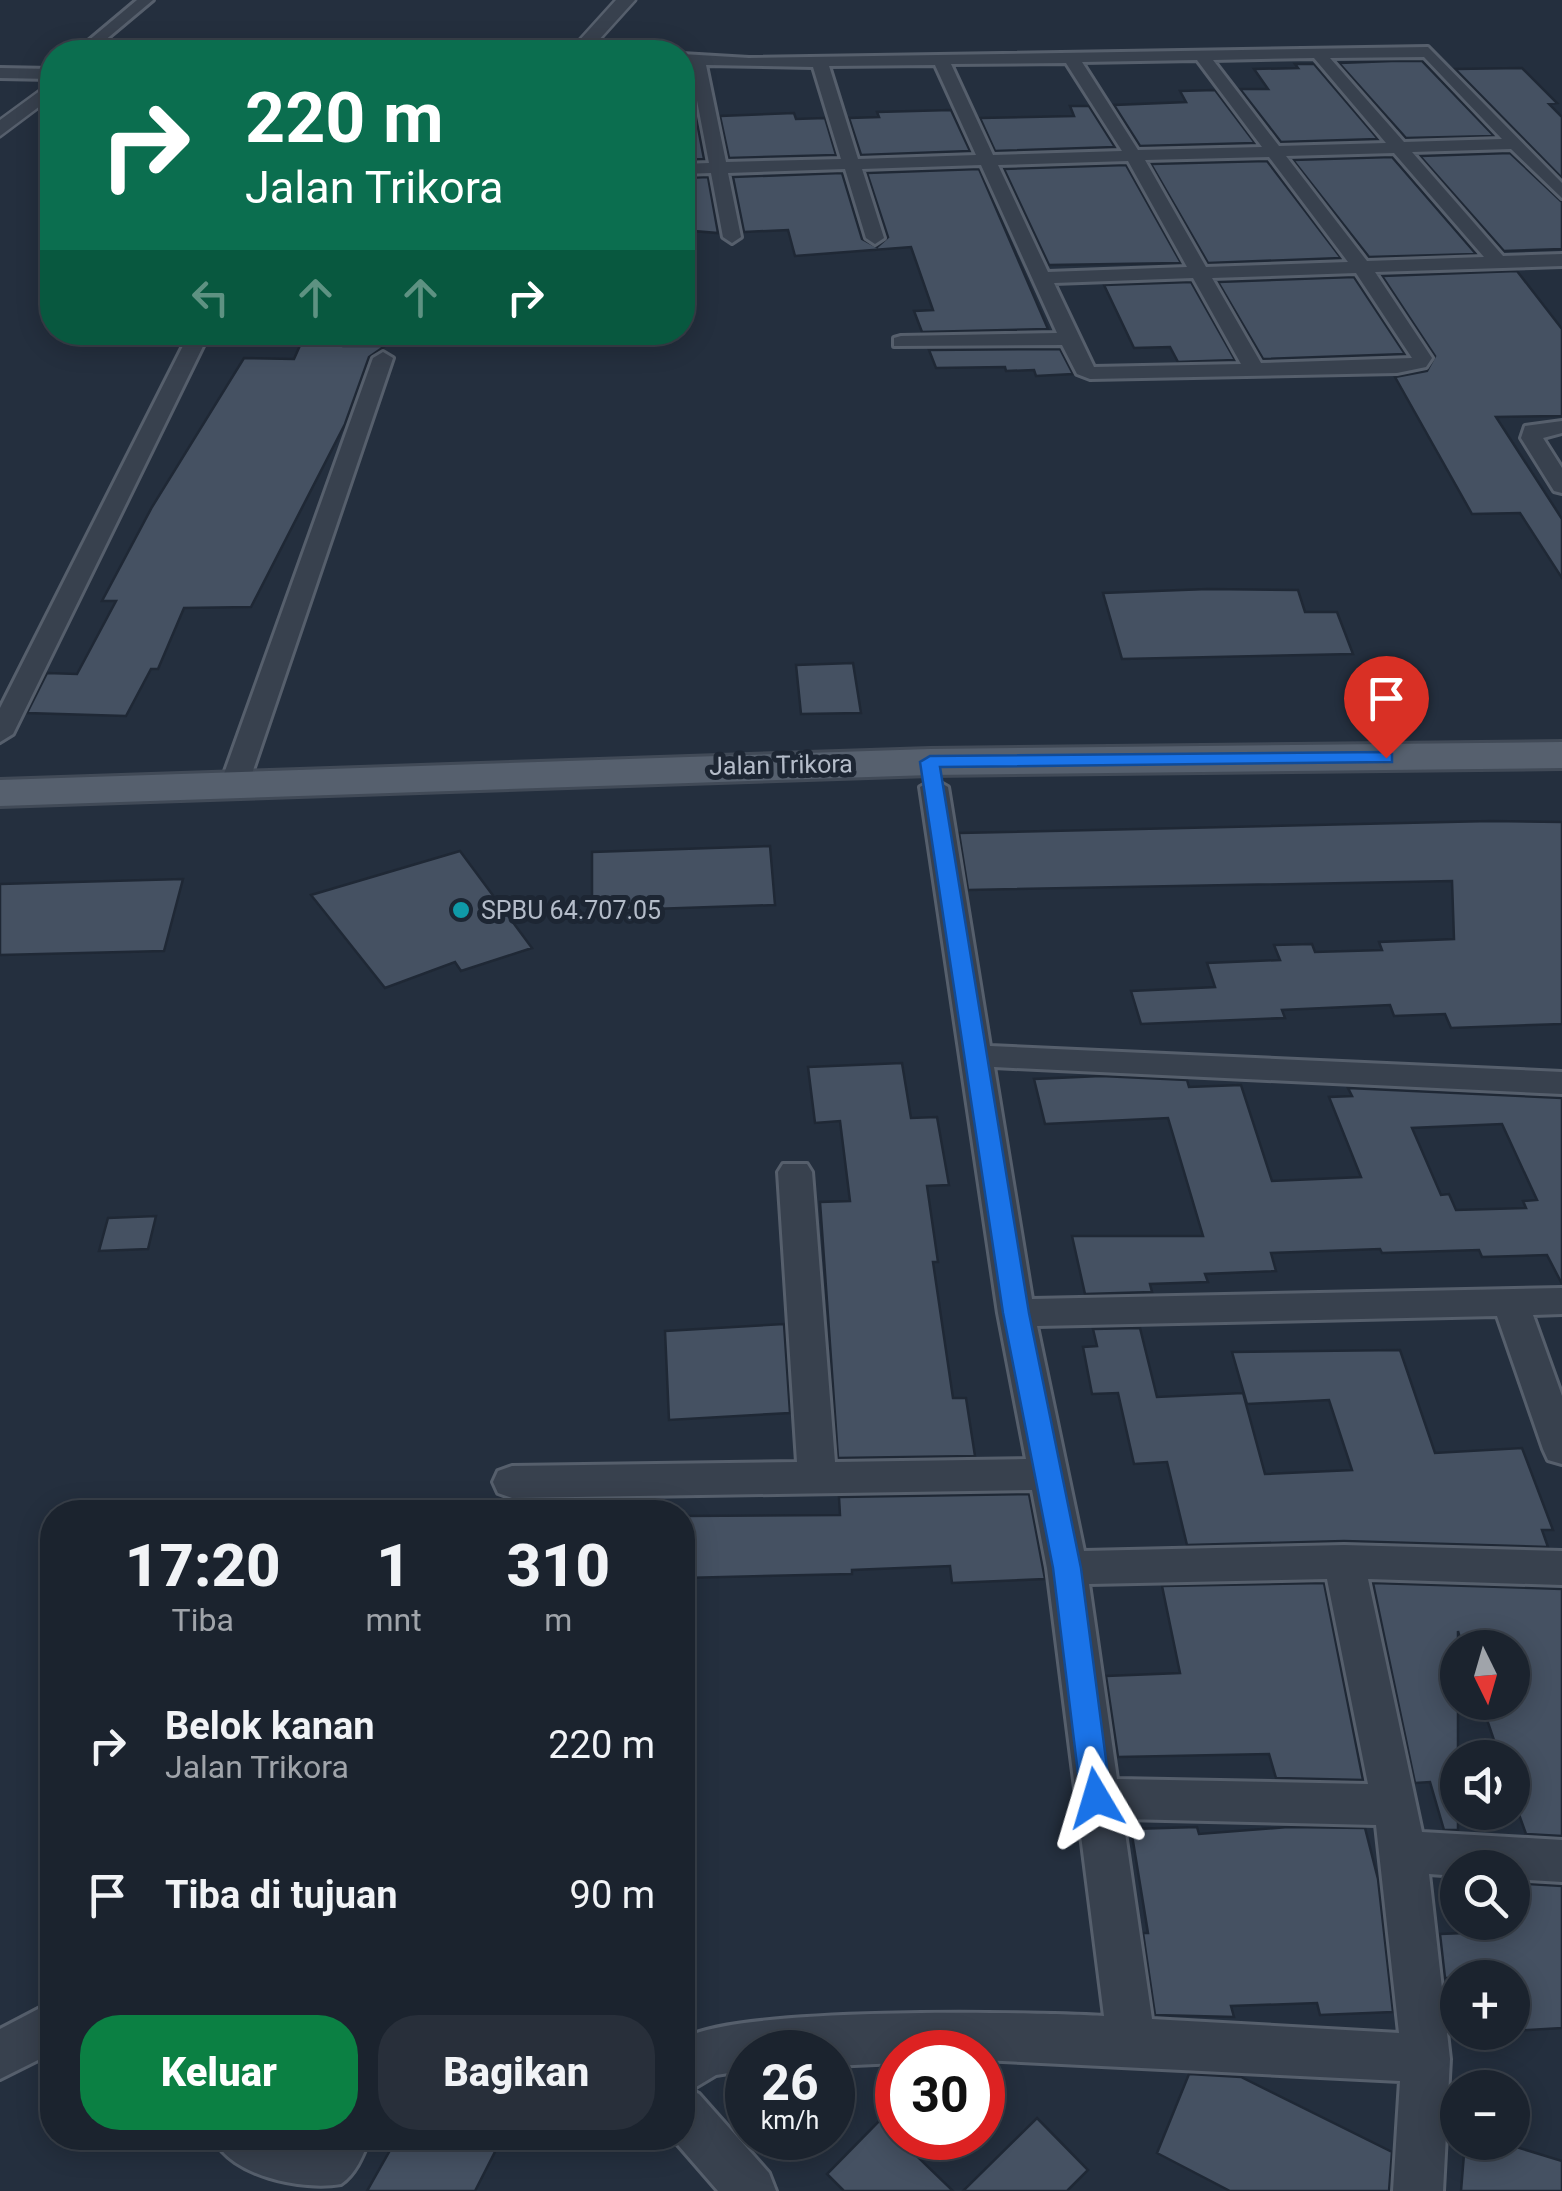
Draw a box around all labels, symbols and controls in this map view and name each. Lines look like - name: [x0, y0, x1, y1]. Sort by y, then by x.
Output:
- text: 220 m: [245, 77, 444, 159]
- icon: right: [80, 80, 210, 210]
- text: Jalan Trikora: [245, 161, 504, 214]
- icon: left: [183, 270, 238, 325]
- icon: ahead: [288, 270, 343, 325]
- icon: ahead: [393, 270, 448, 325]
- icon: right: [498, 270, 553, 325]
- pin: [1344, 656, 1429, 759]
- icon: arrive: [1359, 671, 1414, 726]
- street label: Jalan Trikora: [709, 749, 853, 781]
- place label: SPBU 64.707.05: [481, 896, 661, 925]
- marker: SPBU 64.707.05: [450, 899, 472, 921]
- text: 17:20: [125, 1530, 281, 1601]
- text: 1: [376, 1530, 411, 1601]
- text: 310: [506, 1530, 610, 1601]
- text: Tiba: [172, 1601, 234, 1639]
- text: mnt: [365, 1601, 422, 1639]
- text: m: [544, 1601, 572, 1639]
- north arrow: [1440, 1630, 1530, 1720]
- map controls: [1440, 1630, 1530, 2160]
- text: Belok kanan: [165, 1704, 375, 1748]
- icon: right: [80, 1718, 135, 1773]
- text: 220 m: [548, 1723, 655, 1767]
- button: sound: [1440, 1740, 1530, 1830]
- position arrow: [1044, 1746, 1148, 1850]
- text: Jalan Trikora: [165, 1748, 349, 1786]
- button: search: [1440, 1850, 1530, 1940]
- icon: arrive: [80, 1868, 135, 1923]
- text: Tiba di tujuan: [165, 1873, 398, 1917]
- text: 90 m: [570, 1873, 655, 1917]
- button: +: [1440, 1960, 1530, 2050]
- button: Keluar: [80, 2015, 358, 2130]
- button: Bagikan: [378, 2015, 655, 2130]
- speed limit sign: 30: [875, 2030, 1005, 2160]
- text: 26: [761, 2054, 819, 2112]
- button: −: [1440, 2070, 1530, 2160]
- text: km/h: [761, 2106, 819, 2135]

